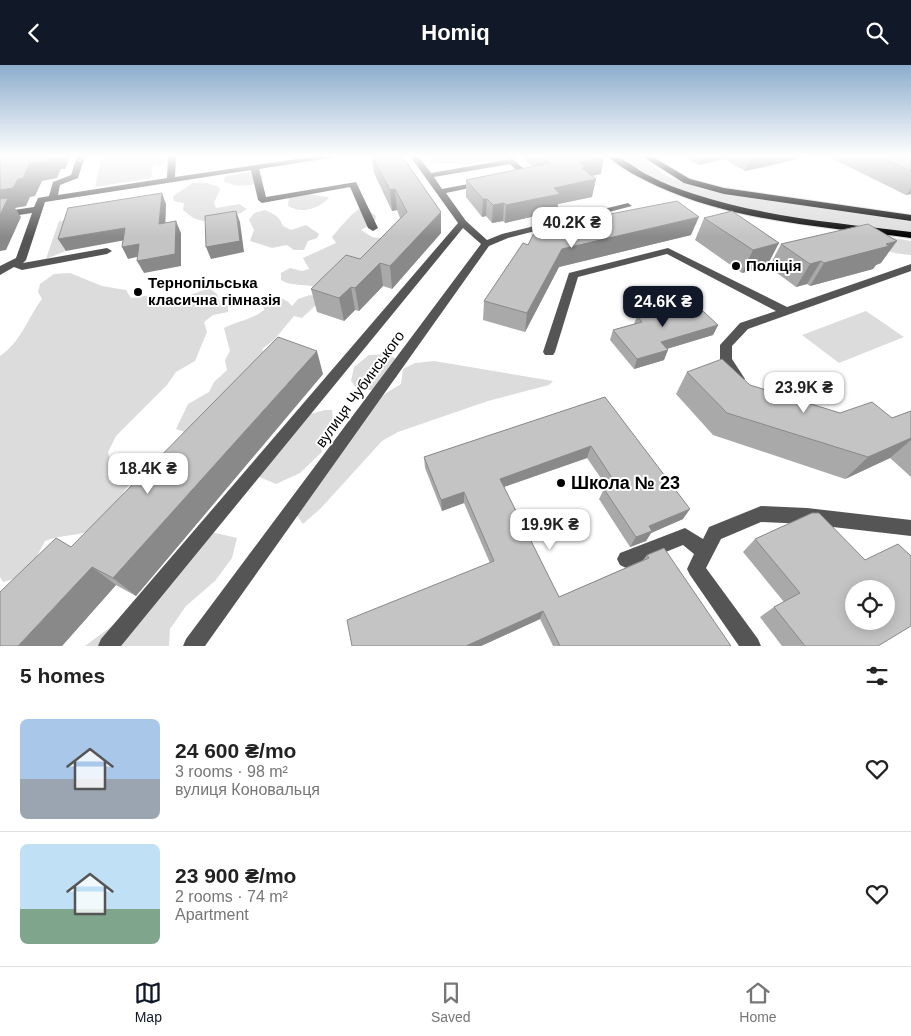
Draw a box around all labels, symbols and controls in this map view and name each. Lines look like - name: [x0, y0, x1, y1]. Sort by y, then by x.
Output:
- icon: back: [20, 19, 48, 47]
- icon: search: [863, 19, 891, 47]
- text: Homiq: [421, 20, 490, 45]
- pin: 40.2K ₴: [526, 207, 618, 249]
- text: 40.2K ₴: [543, 214, 601, 231]
- place label: Поліція: [746, 257, 801, 274]
- marker: Поліція: [730, 260, 742, 272]
- place label: Тернопільська класична гімназія: [148, 274, 281, 308]
- pin: 24.6K ₴: [617, 285, 709, 328]
- marker: Тернопільська класична гімназія: [132, 286, 144, 298]
- text: 24.6K ₴: [634, 293, 692, 310]
- street label: вулиця Чубинського: [312, 327, 408, 450]
- pin: 23.9K ₴: [758, 371, 850, 414]
- text: 23.9K ₴: [775, 379, 833, 396]
- pin: 18.4K ₴: [102, 453, 194, 495]
- text: 18.4K ₴: [119, 460, 177, 477]
- place label: Школа № 23: [571, 473, 680, 493]
- marker: Школа № 23: [555, 477, 567, 489]
- pin: 19.9K ₴: [504, 509, 596, 551]
- text: 19.9K ₴: [521, 516, 579, 533]
- map controls: [845, 580, 895, 630]
- button: locate: [845, 580, 895, 630]
- icon: filters: [863, 662, 891, 690]
- text: 5 homes: [20, 664, 105, 687]
- icon: home: [60, 739, 120, 799]
- text: 24 600 ₴/mo: [175, 739, 296, 762]
- icon: heart: [863, 755, 891, 783]
- text: 3 rooms · 98 m²: [175, 763, 288, 780]
- text: вулиця Коновальця: [175, 781, 320, 798]
- icon: home: [60, 864, 120, 924]
- text: 23 900 ₴/mo: [175, 864, 296, 887]
- icon: heart: [863, 880, 891, 908]
- text: 2 rooms · 74 m²: [175, 888, 288, 905]
- text: Apartment: [175, 906, 249, 923]
- tab: Map: [134, 979, 162, 1025]
- tab: Saved: [431, 979, 471, 1025]
- tab: Home: [739, 979, 777, 1025]

